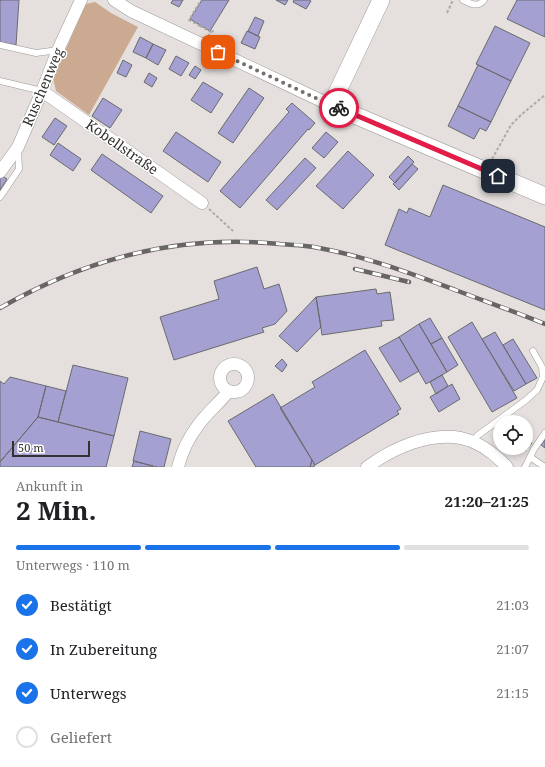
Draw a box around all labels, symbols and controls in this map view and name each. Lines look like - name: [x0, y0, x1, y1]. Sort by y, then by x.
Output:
- pin: [201, 35, 235, 69]
- icon: bag: [207, 41, 229, 63]
- street label: Ruschenweg: [17, 44, 68, 129]
- courier: [319, 88, 359, 128]
- icon: bike: [328, 97, 350, 119]
- street label: Kobellstraße: [82, 115, 162, 179]
- pin: [481, 159, 515, 193]
- icon: home: [487, 165, 509, 187]
- map controls: [493, 415, 533, 455]
- button: locate: [493, 415, 533, 455]
- scale bar: [12, 439, 90, 458]
- text: 50 m: [18, 440, 44, 455]
- text: Ankunft in: [16, 477, 83, 495]
- text: 21:20–21:25: [445, 491, 529, 511]
- text: 2 Min.: [16, 492, 96, 528]
- text: Unterwegs · 110 m: [16, 556, 130, 574]
- icon: check: [16, 594, 38, 616]
- text: Bestätigt: [50, 595, 112, 615]
- text: 21:03: [496, 596, 529, 614]
- icon: check: [16, 638, 38, 660]
- text: In Zubereitung: [50, 639, 157, 659]
- text: 21:07: [496, 640, 529, 658]
- icon: check: [16, 682, 38, 704]
- text: Unterwegs: [50, 683, 127, 703]
- text: 21:15: [496, 684, 529, 702]
- text: Geliefert: [50, 727, 112, 747]

